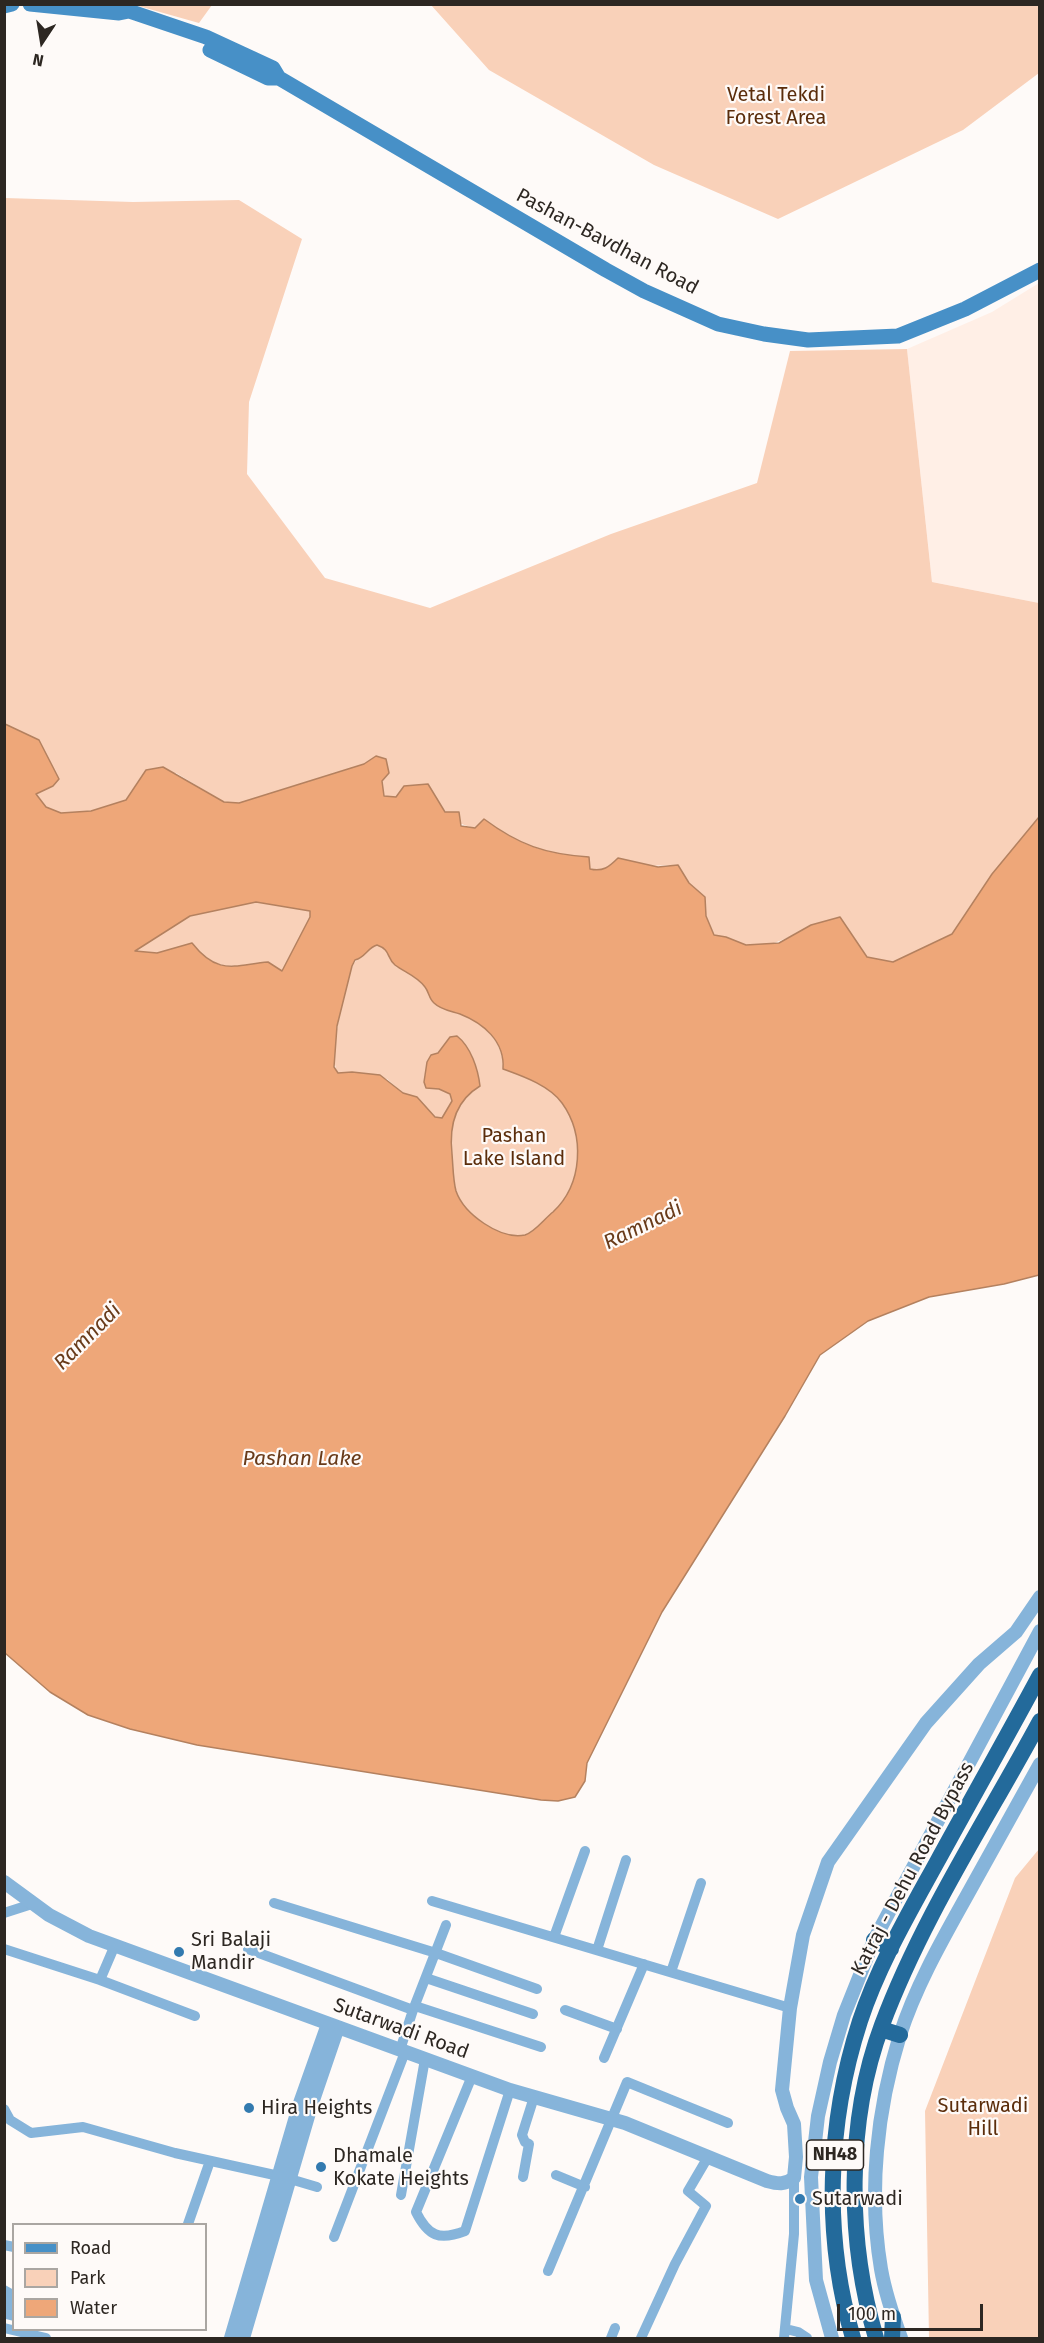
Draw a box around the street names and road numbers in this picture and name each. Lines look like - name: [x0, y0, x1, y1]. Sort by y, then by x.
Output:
- street label: Pashan-Bavdhan Road: [512, 184, 702, 300]
- street label: Katraj - Dehu Road Bypass: [846, 1758, 980, 1980]
- street label: Sutarwadi Road: [330, 1993, 472, 2065]
- road number: NH48: [806, 2140, 864, 2170]

